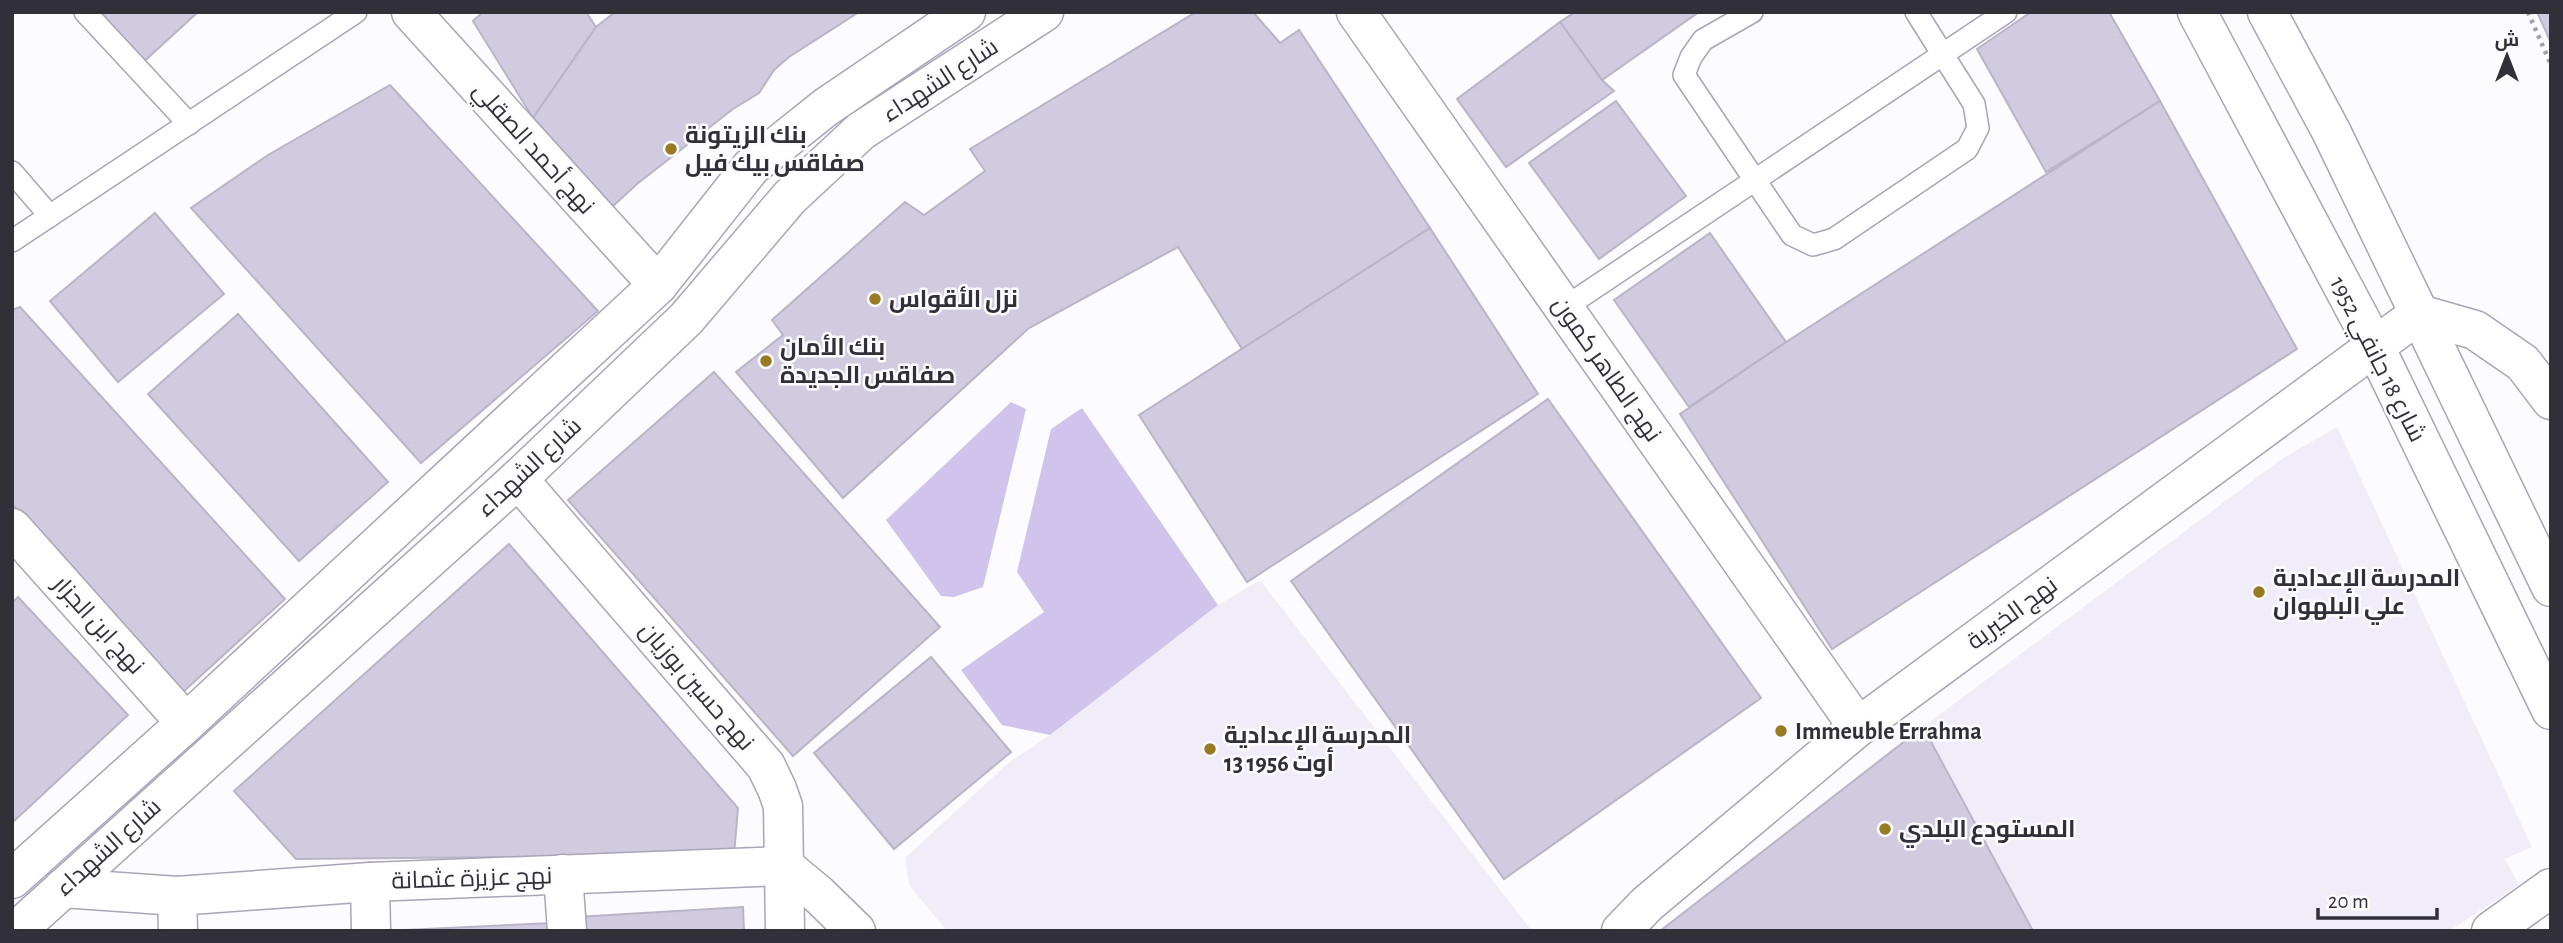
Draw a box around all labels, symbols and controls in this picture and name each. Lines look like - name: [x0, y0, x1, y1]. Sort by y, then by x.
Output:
- north arrow: [2472, 21, 2542, 91]
- text: ش: [2495, 30, 2519, 51]
- street label: شارع الشهداء: [878, 34, 1004, 129]
- street label: نهج أحمد الصقلي: [464, 75, 602, 223]
- place label: بنك الزيتونة صفاقس بيك فيل: [685, 124, 865, 177]
- marker: بنك الزيتونة صفاقس بيك فيل: [663, 141, 679, 157]
- street label: شارع 18 جانفي 1952: [2320, 273, 2430, 449]
- place label: نزل الأقواس: [889, 286, 1018, 313]
- marker: نزل الأقواس: [867, 291, 883, 307]
- street label: نهج الطاهر كمون: [1545, 293, 1665, 448]
- place label: بنك الأمان صفاقس الجديدة: [780, 334, 955, 389]
- marker: بنك الأمان صفاقس الجديدة: [758, 353, 774, 369]
- street label: شارع الشهداء: [472, 413, 588, 524]
- place label: المدرسة الإعدادية علي البلهوان: [2273, 567, 2460, 625]
- street label: نهج ابن الجزار: [45, 571, 148, 681]
- street label: نهج الخيرية: [1963, 573, 2064, 657]
- marker: المدرسة الإعدادية علي البلهوان: [2251, 584, 2267, 600]
- street label: نهج حسين بوزيان: [632, 618, 758, 757]
- place label: Immeuble Errahma: [1795, 720, 1982, 744]
- marker: Immeuble Errahma: [1773, 723, 1789, 739]
- place label: المدرسة الإعدادية 13 أوت 1956: [1224, 724, 1411, 777]
- marker: المدرسة الإعدادية 13 أوت 1956: [1202, 741, 1218, 757]
- street label: شارع الشهداء: [51, 794, 168, 903]
- place label: المستودع البلدي: [1899, 818, 2075, 848]
- marker: المستودع البلدي: [1877, 821, 1893, 837]
- street label: نهج عزيزة عثمانة: [391, 863, 553, 897]
- scale bar: [2318, 876, 2437, 920]
- text: 20 m: [2328, 891, 2369, 912]

